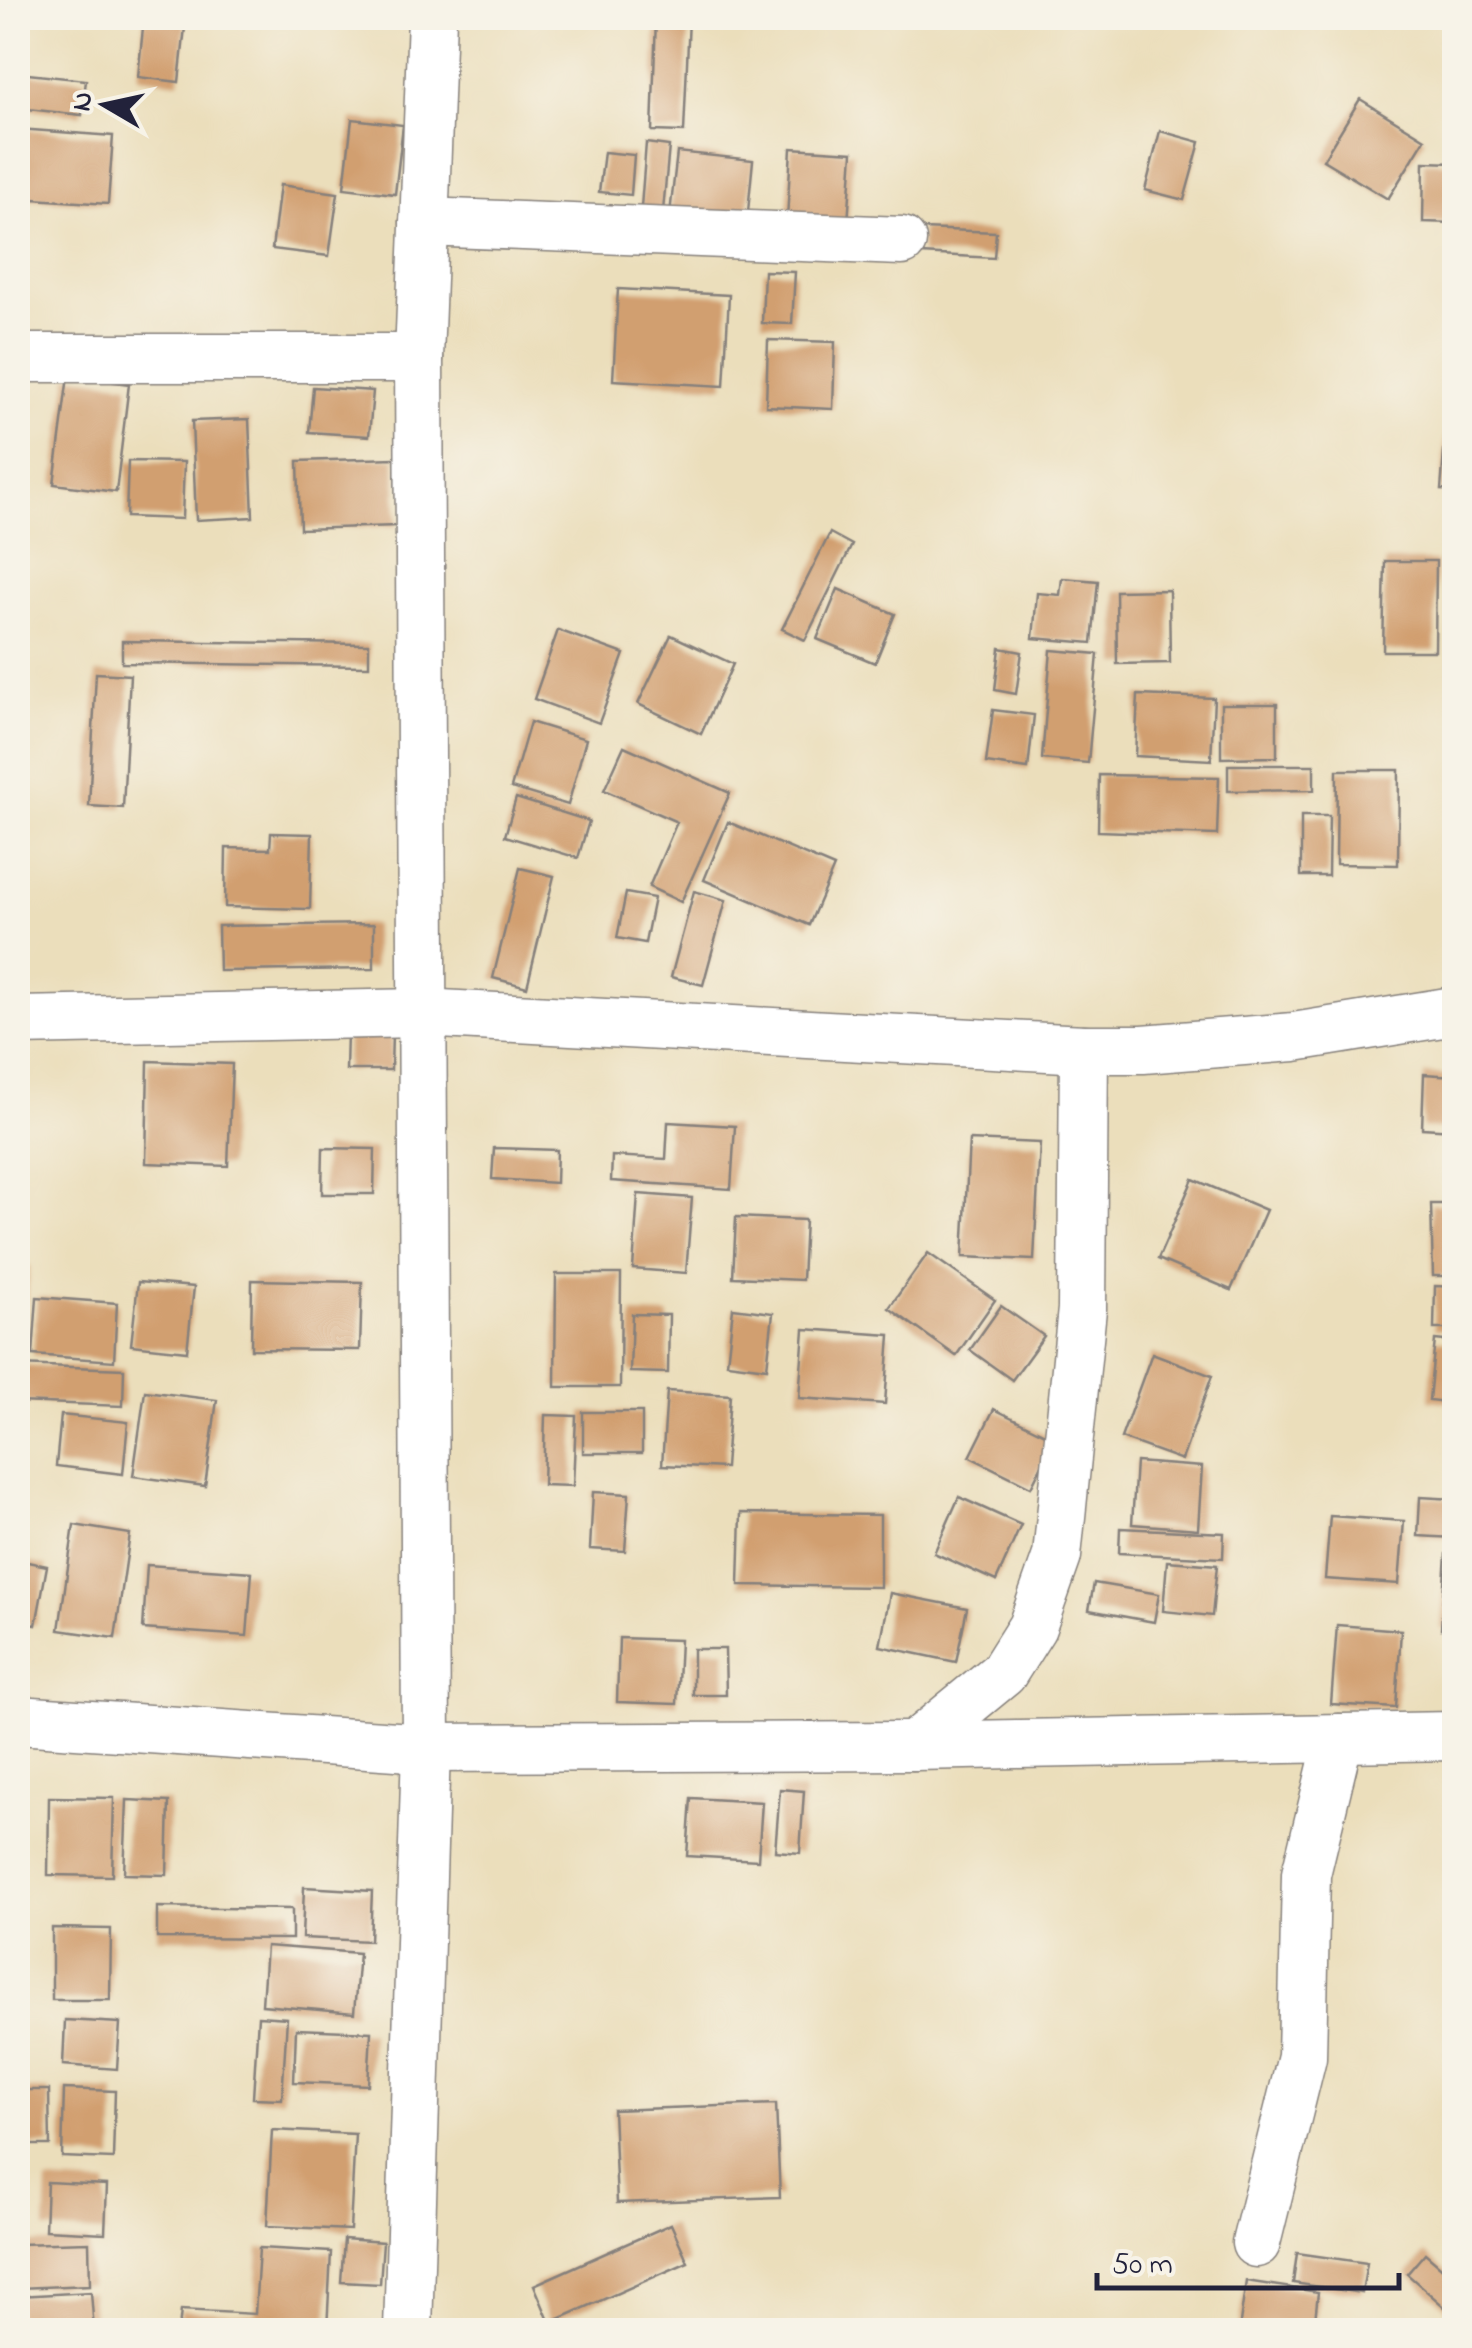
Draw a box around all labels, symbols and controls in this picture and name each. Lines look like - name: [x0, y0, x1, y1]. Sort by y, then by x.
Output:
- north arrow: [55, 55, 155, 155]
- text: N: [62, 89, 105, 114]
- scale bar: [1097, 2228, 1400, 2290]
- text: 50 m: [1112, 2244, 1173, 2288]

